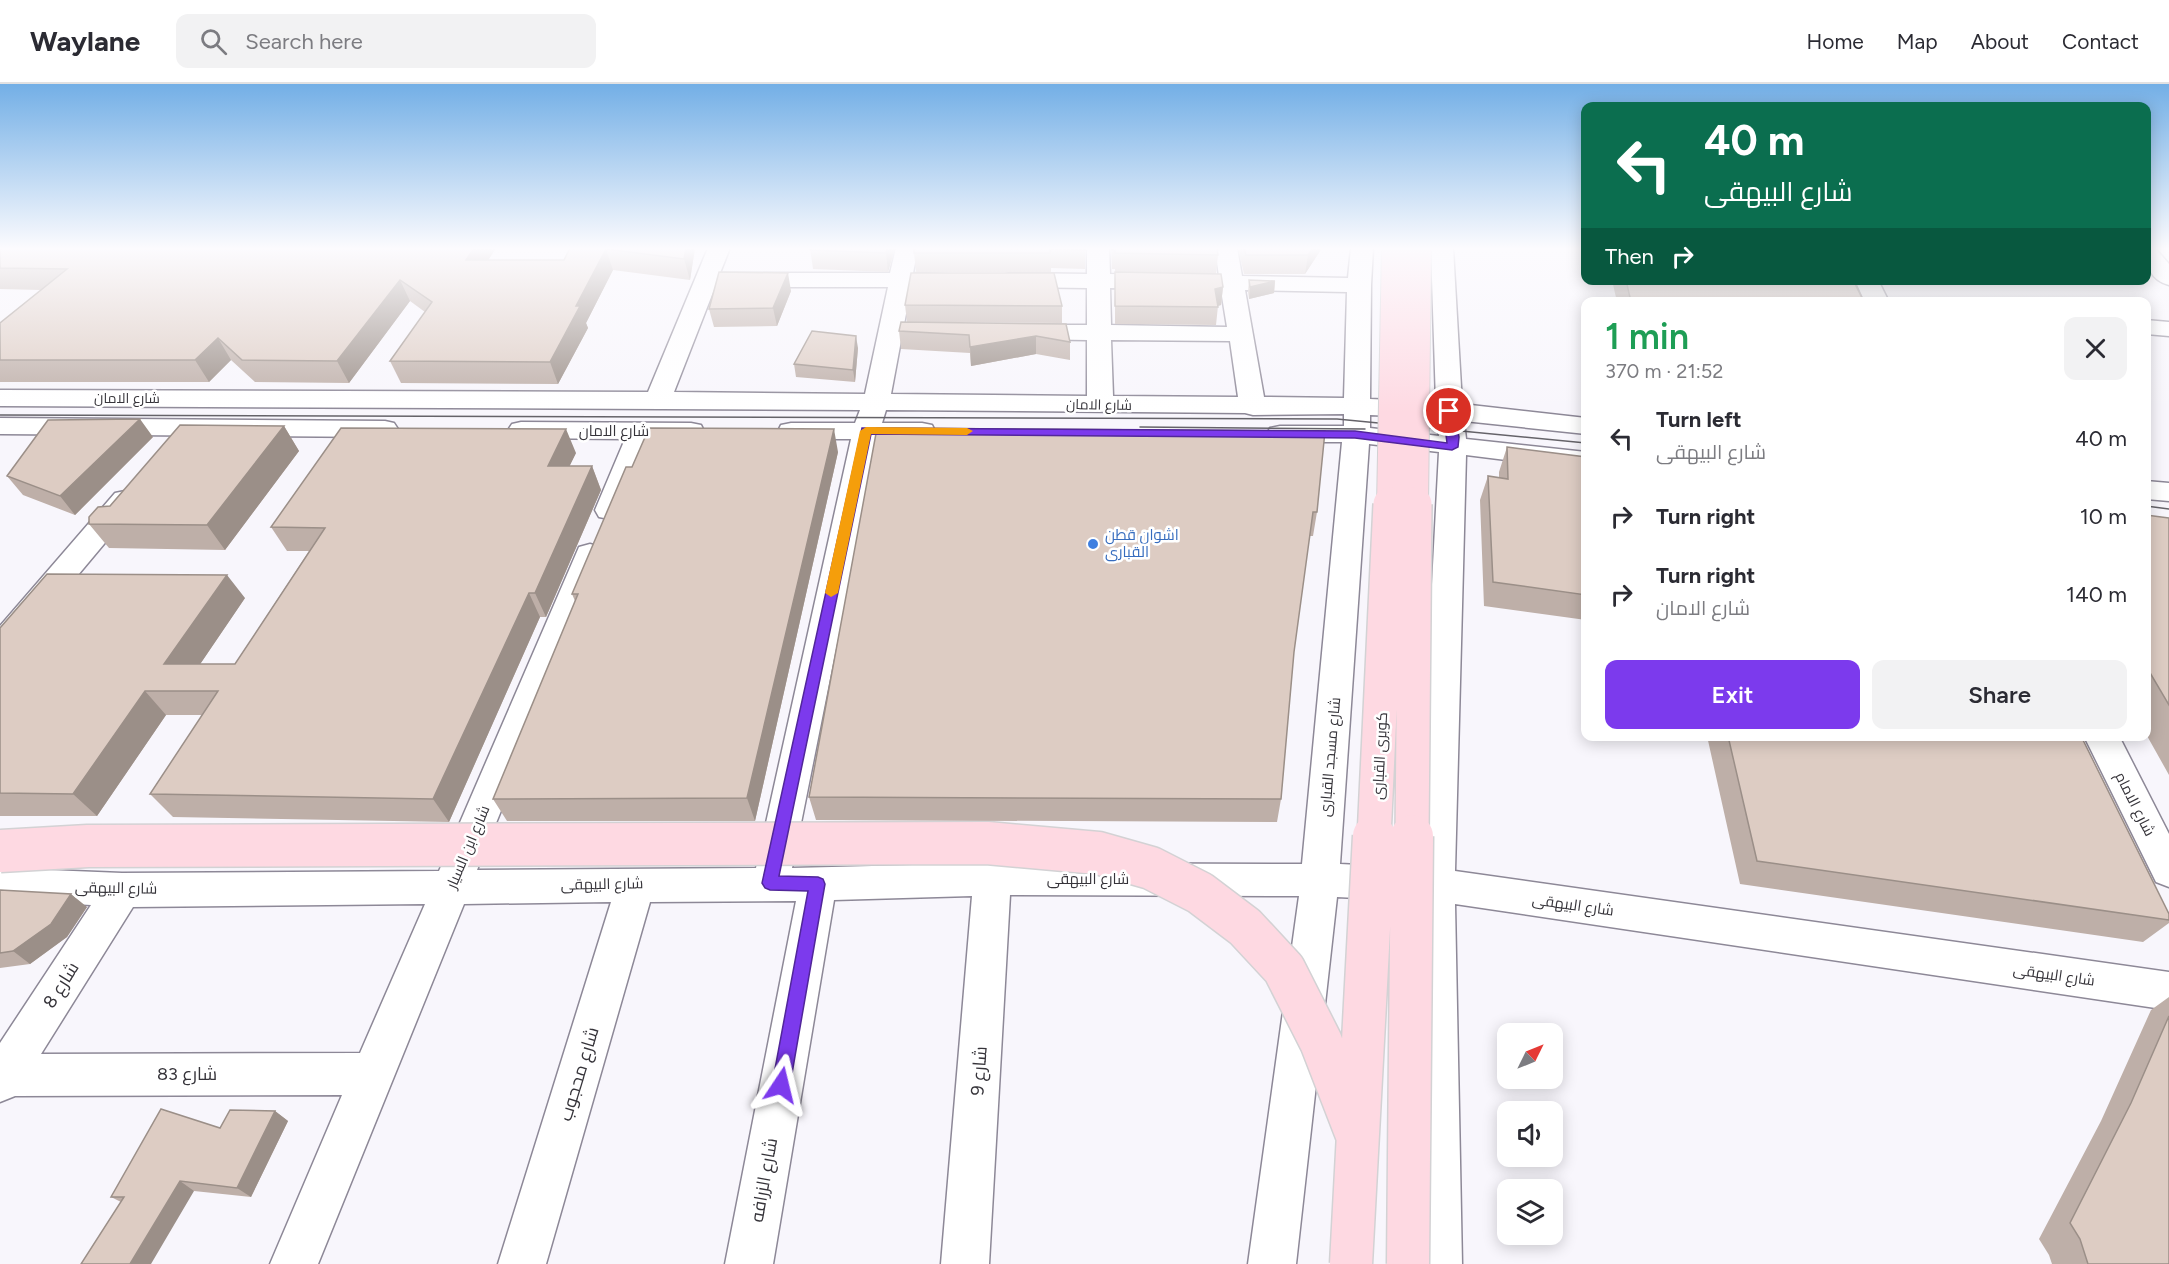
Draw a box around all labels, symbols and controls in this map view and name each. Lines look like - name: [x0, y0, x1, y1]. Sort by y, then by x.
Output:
- search box: [176, 14, 596, 68]
- text: Waylane: [30, 24, 140, 58]
- icon: search: [197, 25, 230, 58]
- text: Search here: [245, 28, 363, 55]
- text: Home: [1807, 29, 1864, 54]
- text: Map: [1897, 29, 1938, 54]
- text: About: [1971, 29, 2029, 54]
- text: Contact: [2062, 29, 2139, 54]
- text: 40 m: [1704, 115, 1804, 166]
- icon: left: [1605, 126, 1683, 204]
- text: شارع البيهقى: [1704, 175, 1852, 208]
- icon: right: [1666, 240, 1699, 273]
- text: Then: [1605, 243, 1654, 270]
- text: 1 min: [1605, 315, 1689, 358]
- button: close: [2064, 317, 2127, 380]
- text: 370 m · 21:52: [1605, 359, 1724, 383]
- pin: [1423, 385, 1474, 436]
- street label: شارع الامان: [94, 390, 160, 407]
- icon: arrive: [1432, 394, 1465, 427]
- street label: شارع الامان: [1066, 396, 1132, 414]
- text: Turn left: [1656, 406, 1742, 433]
- street label: شارع الامان: [579, 422, 649, 442]
- icon: left: [1605, 422, 1638, 455]
- text: 40 m: [2075, 425, 2127, 452]
- text: شارع البيهقى: [1656, 440, 1766, 464]
- icon: right: [1605, 500, 1638, 533]
- text: Turn right: [1656, 503, 1755, 530]
- text: 10 m: [2080, 503, 2127, 530]
- place label: اشوان قطن القبارى: [1105, 526, 1179, 562]
- marker: اشوان قطن القبارى: [1086, 537, 1100, 551]
- text: Turn right: [1656, 562, 1755, 589]
- icon: right: [1605, 578, 1638, 611]
- text: 140 m: [2066, 581, 2127, 608]
- text: شارع الامان: [1656, 596, 1750, 620]
- button: Exit: [1605, 660, 1860, 729]
- button: Share: [1872, 660, 2127, 729]
- street label: شارع مسجد القبارى: [1316, 696, 1346, 818]
- street label: كوبرى القبارى: [1369, 712, 1392, 800]
- street label: شارع الامام: [2109, 769, 2159, 840]
- street label: شارع ابن السيار: [442, 803, 495, 893]
- street label: شارع البيهقى: [1047, 870, 1129, 890]
- street label: شارع البيهقى: [561, 874, 643, 896]
- street label: شارع البيهقى: [75, 878, 157, 900]
- street label: شارع البيهقى: [1531, 890, 1615, 922]
- street label: شارع 8: [38, 958, 85, 1013]
- street label: شارع البيهقى: [2012, 960, 2096, 992]
- north arrow: [1497, 1023, 1563, 1089]
- map controls: [1497, 1023, 1563, 1245]
- street label: شارع محجوب: [554, 1024, 605, 1124]
- street label: شارع 9: [966, 1046, 993, 1097]
- position arrow: [749, 1053, 813, 1117]
- street label: شارع 83: [157, 1063, 217, 1086]
- button: sound: [1497, 1101, 1563, 1167]
- street label: شارع الزرافه: [746, 1136, 783, 1224]
- button: layers: [1497, 1179, 1563, 1245]

